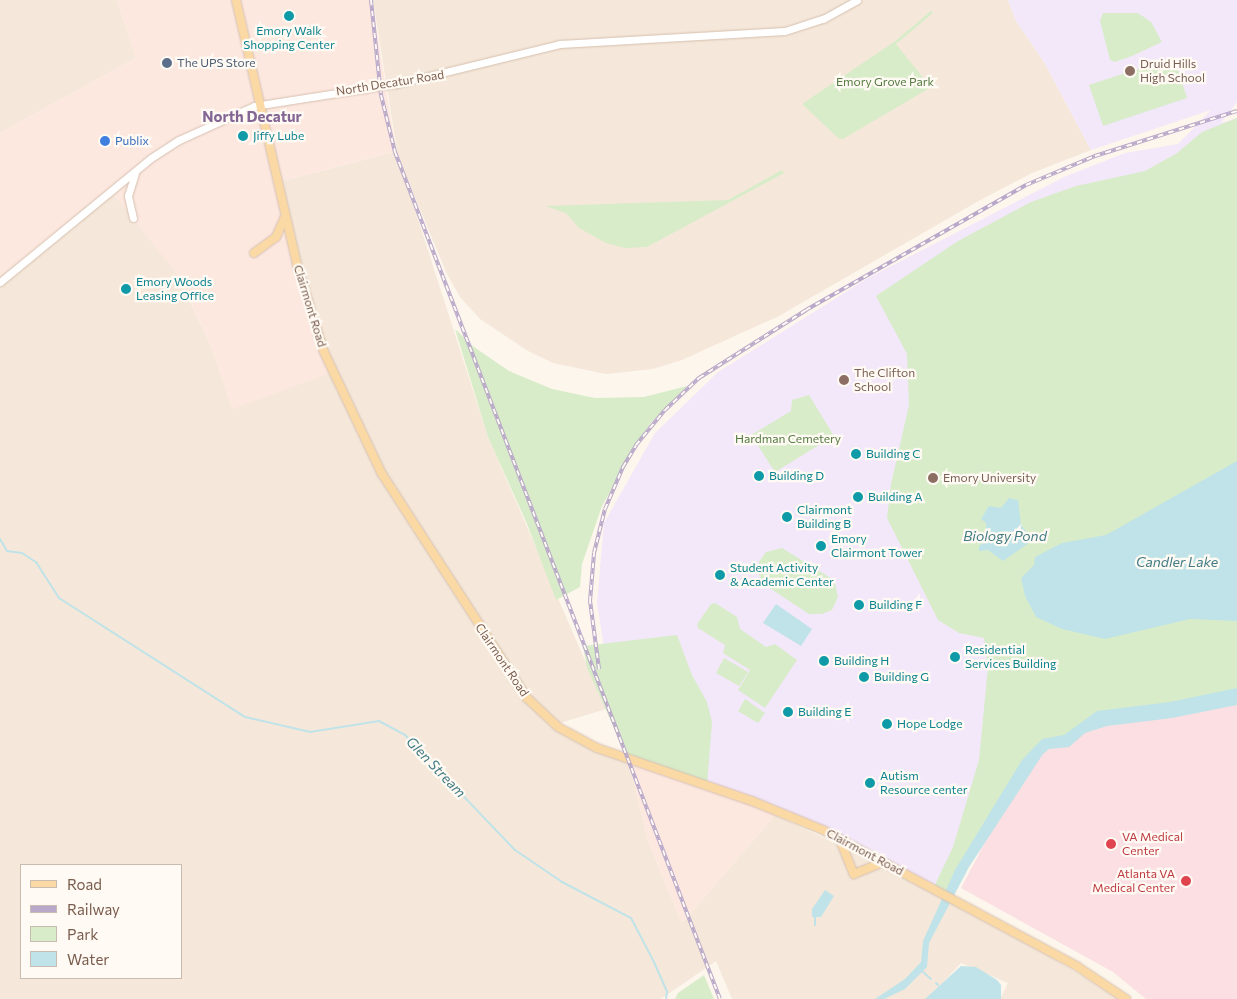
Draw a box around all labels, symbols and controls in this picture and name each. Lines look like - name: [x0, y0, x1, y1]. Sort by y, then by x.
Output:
- marker: Emory Walk Shopping Center: [283, 10, 295, 22]
- place label: Emory Walk Shopping Center: [243, 24, 335, 52]
- place label: The UPS Store: [177, 56, 256, 70]
- marker: The UPS Store: [161, 57, 173, 69]
- place label: Druid Hills High School: [1140, 57, 1205, 85]
- marker: Druid Hills High School: [1124, 65, 1136, 77]
- street label: North Decatur Road: [335, 67, 445, 99]
- park label: Emory Grove Park: [836, 75, 934, 89]
- district label: North Decatur: [202, 108, 302, 126]
- place label: Jiffy Lube: [253, 129, 304, 143]
- marker: Jiffy Lube: [237, 130, 249, 142]
- place label: Publix: [115, 134, 149, 148]
- marker: Publix: [99, 135, 111, 147]
- street label: Clairmont Road: [291, 263, 329, 349]
- place label: Emory Woods Leasing Office: [136, 275, 214, 303]
- marker: Emory Woods Leasing Office: [120, 283, 132, 295]
- place label: The Clifton School: [854, 366, 915, 394]
- marker: The Clifton School: [838, 374, 850, 386]
- park label: Hardman Cemetery: [735, 432, 841, 446]
- place label: Building C: [866, 447, 920, 461]
- marker: Building C: [850, 448, 862, 460]
- place label: Building D: [769, 469, 824, 483]
- marker: Building D: [753, 470, 765, 482]
- place label: Emory University: [943, 471, 1036, 485]
- marker: Emory University: [927, 472, 939, 484]
- place label: Building A: [868, 490, 923, 504]
- marker: Building A: [852, 491, 864, 503]
- place label: Clairmont Building B: [797, 503, 852, 531]
- marker: Clairmont Building B: [781, 511, 793, 523]
- water label: Biology Pond: [963, 528, 1047, 544]
- place label: Emory Clairmont Tower: [831, 532, 922, 560]
- marker: Emory Clairmont Tower: [815, 540, 827, 552]
- water label: Candler Lake: [1136, 554, 1218, 570]
- place label: Student Activity & Academic Center: [730, 561, 834, 589]
- marker: Student Activity & Academic Center: [714, 569, 726, 581]
- place label: Building F: [869, 598, 922, 612]
- marker: Building F: [853, 599, 865, 611]
- street label: Clairmont Road: [472, 621, 532, 699]
- place label: Residential Services Building: [965, 643, 1056, 671]
- marker: Residential Services Building: [949, 651, 961, 663]
- place label: Building H: [834, 654, 889, 668]
- marker: Building H: [818, 655, 830, 667]
- place label: Building G: [874, 670, 929, 684]
- marker: Building G: [858, 671, 870, 683]
- place label: Building E: [798, 705, 851, 719]
- marker: Building E: [782, 706, 794, 718]
- place label: Hope Lodge: [897, 717, 963, 731]
- marker: Hope Lodge: [881, 718, 893, 730]
- water label: Glen Stream: [403, 733, 469, 801]
- place label: Autism Resource center: [880, 769, 968, 797]
- marker: Autism Resource center: [864, 777, 876, 789]
- street label: Clairmont Road: [824, 826, 906, 878]
- place label: VA Medical Center: [1122, 830, 1183, 858]
- marker: VA Medical Center: [1104, 837, 1118, 851]
- legend: [20, 864, 182, 979]
- place label: Atlanta VA Medical Center: [1092, 867, 1175, 895]
- marker: Atlanta VA Medical Center: [1179, 874, 1193, 888]
- text: Road: [67, 875, 102, 893]
- text: Railway: [67, 900, 120, 918]
- text: Park: [67, 925, 98, 943]
- text: Water: [67, 950, 109, 968]

